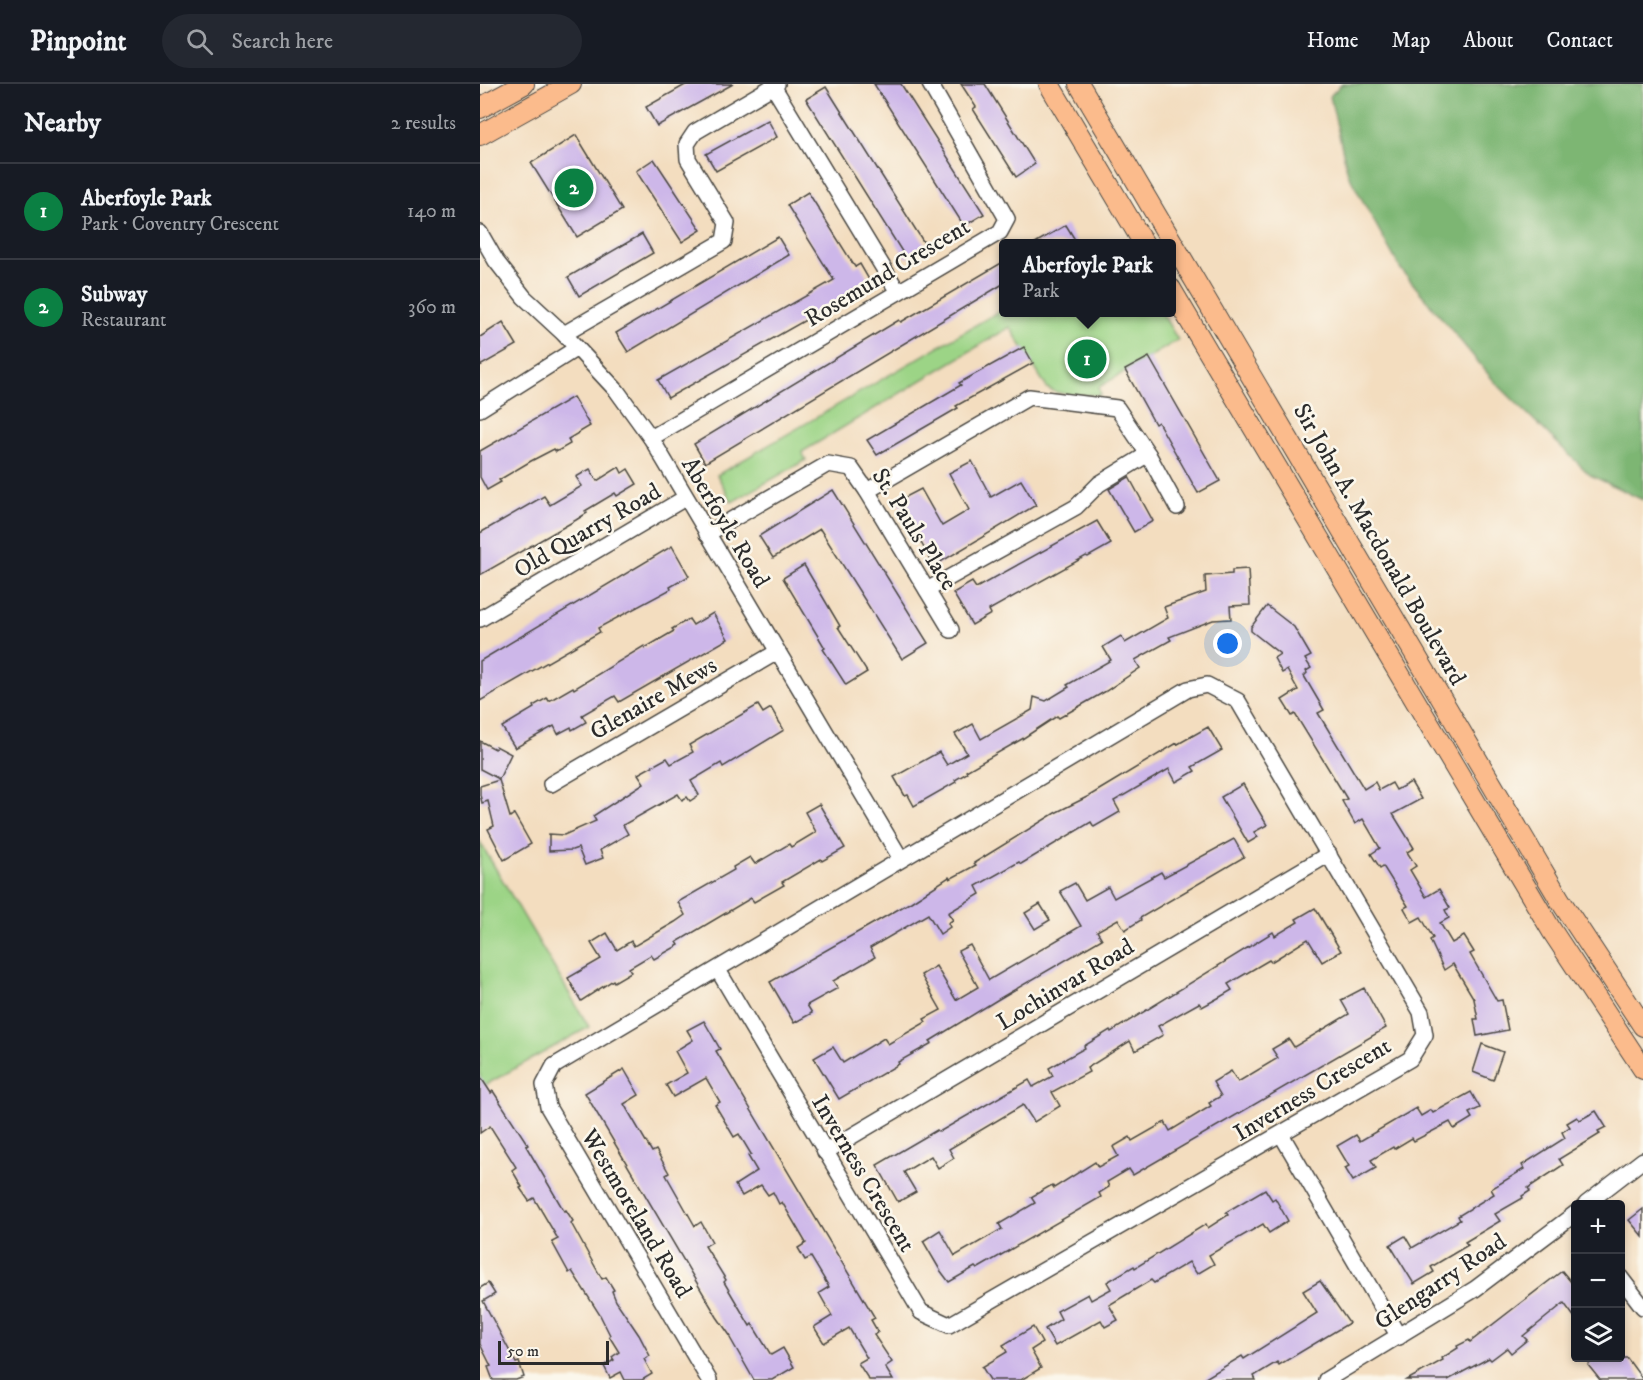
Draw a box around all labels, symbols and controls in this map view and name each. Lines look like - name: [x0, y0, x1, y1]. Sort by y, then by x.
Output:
- search box: [162, 14, 582, 68]
- text: Pinpoint: [30, 24, 126, 59]
- icon: search: [183, 25, 216, 58]
- text: Search here: [231, 28, 333, 55]
- text: Home: [1307, 28, 1359, 54]
- text: Map: [1392, 28, 1430, 54]
- text: About: [1463, 28, 1514, 54]
- text: Contact: [1547, 28, 1613, 54]
- text: Nearby: [24, 107, 101, 140]
- text: 2 results: [391, 111, 456, 136]
- pin: 2: [554, 166, 593, 210]
- text: Aberfoyle Park: [81, 185, 212, 212]
- text: 1: [40, 199, 47, 224]
- text: 140 m: [407, 199, 456, 224]
- text: Park · Coventry Crescent: [81, 212, 279, 237]
- street label: Rosemund Crescent: [799, 212, 976, 334]
- popup: [999, 239, 1176, 317]
- text: Aberfoyle Park: [1022, 252, 1153, 279]
- text: Park: [1022, 279, 1060, 304]
- text: Subway: [81, 281, 147, 308]
- text: 2: [39, 295, 48, 320]
- text: 360 m: [408, 295, 456, 320]
- text: Restaurant: [81, 308, 166, 333]
- pin: 1: [1068, 336, 1106, 382]
- street label: Sir John A. Macdonald Boulevard: [1286, 398, 1472, 691]
- street label: Aberfoyle Road: [674, 452, 776, 593]
- street label: St. Pauls Place: [865, 463, 964, 596]
- street label: Old Quarry Road: [509, 477, 666, 585]
- your location: [1213, 629, 1242, 658]
- street label: Glenaire Mews: [585, 650, 722, 747]
- street label: Lochinvar Road: [991, 932, 1140, 1038]
- street label: Inverness Crescent: [1228, 1031, 1397, 1149]
- street label: Inverness Crescent: [804, 1089, 922, 1258]
- street label: Westmoreland Road: [573, 1123, 698, 1303]
- map controls: [1571, 1200, 1625, 1362]
- button: +: [1571, 1200, 1625, 1254]
- street label: Glengarry Road: [1369, 1227, 1512, 1337]
- button: −: [1571, 1254, 1625, 1308]
- button: layers: [1571, 1308, 1625, 1362]
- scale bar: [498, 1338, 609, 1366]
- text: 50 m: [507, 1341, 539, 1361]

